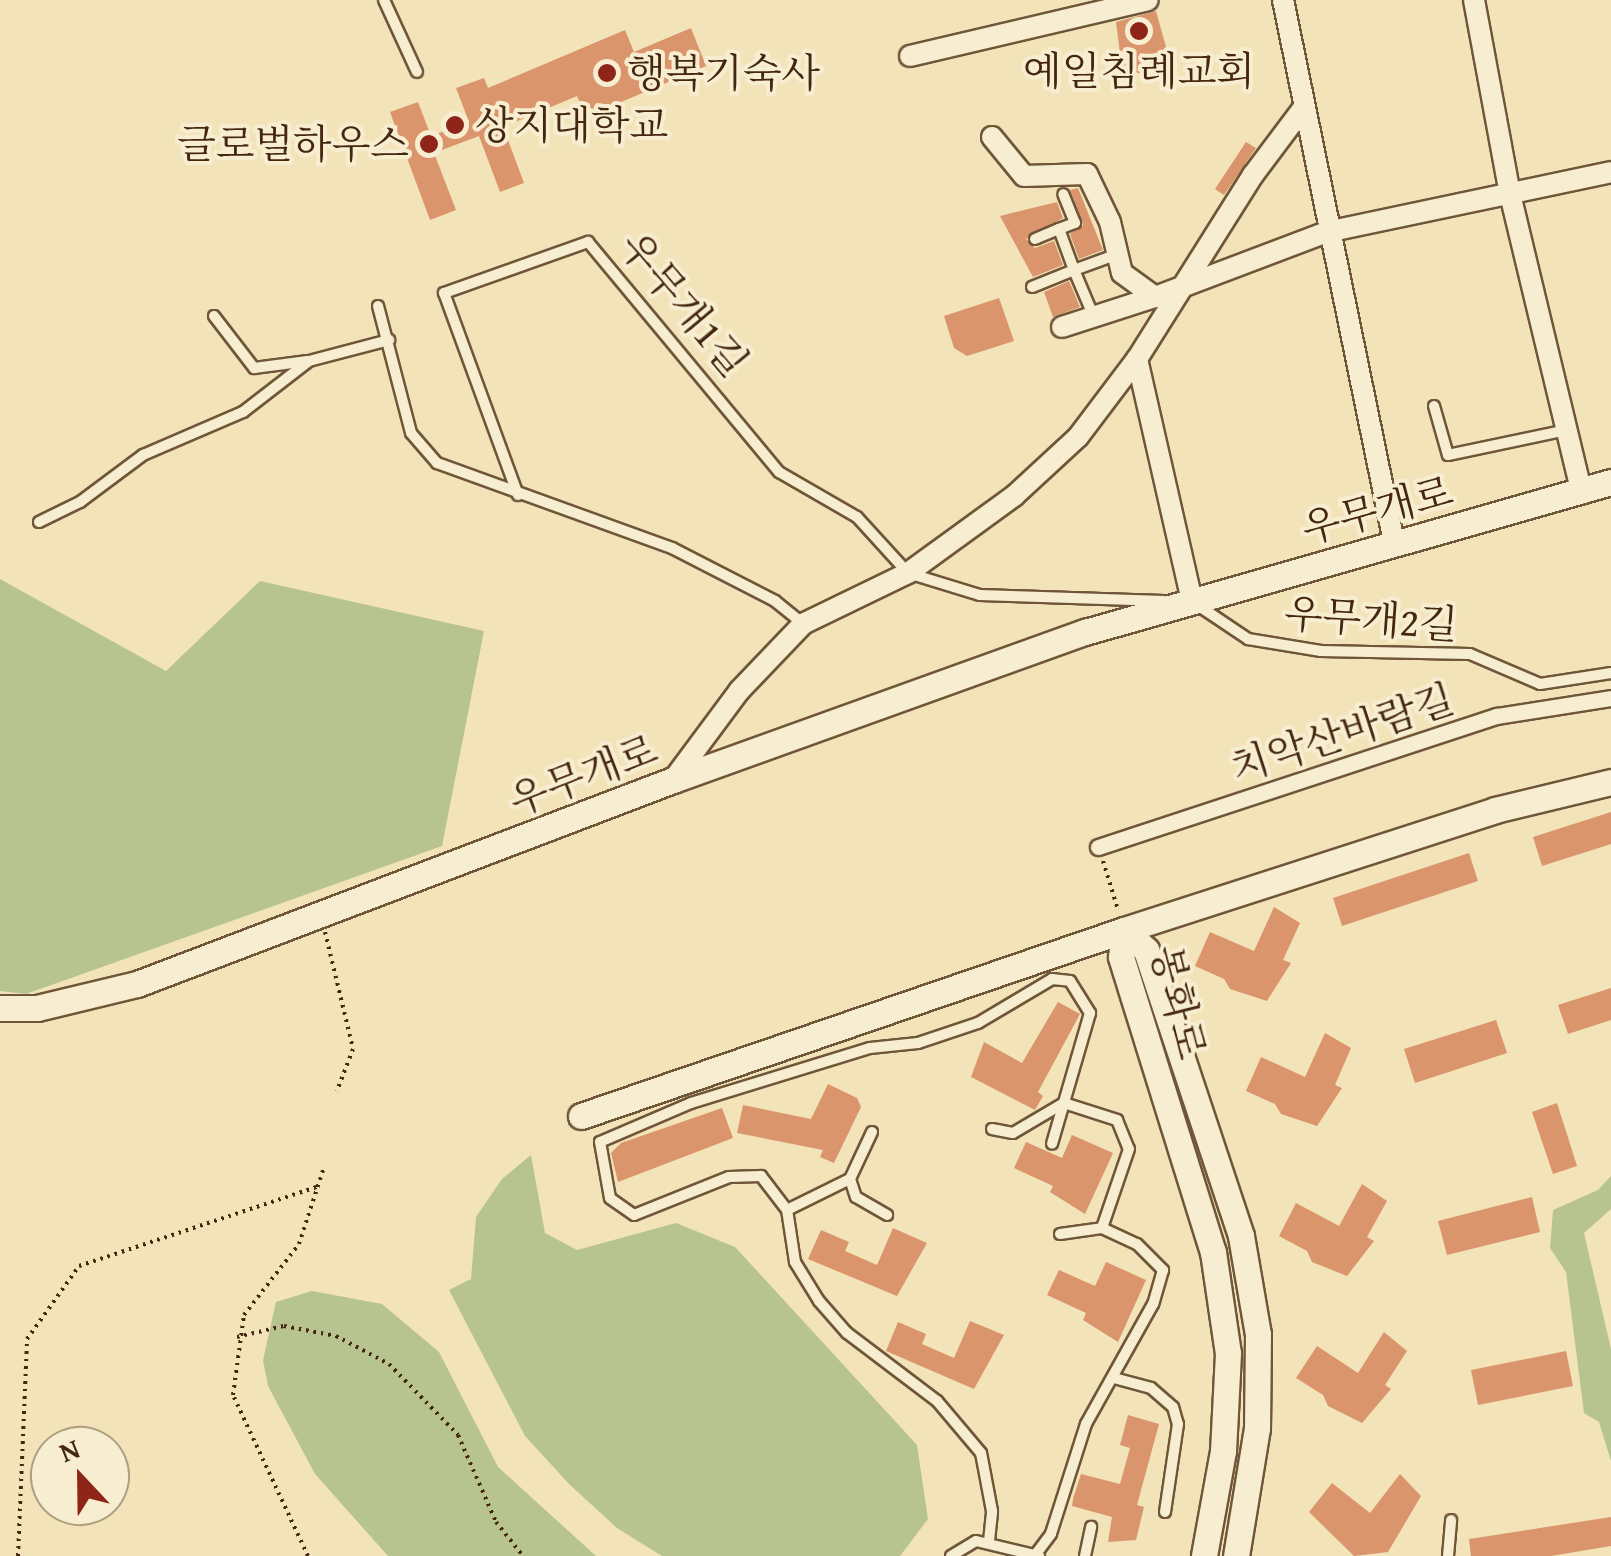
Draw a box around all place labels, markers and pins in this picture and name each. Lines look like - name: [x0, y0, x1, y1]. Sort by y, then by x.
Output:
- marker: 예일침례교회: [1128, 20, 1150, 42]
- place label: 예일침례교회: [1023, 47, 1255, 95]
- place label: 행복기숙사: [627, 49, 820, 97]
- marker: 행복기숙사: [596, 62, 618, 84]
- place label: 상지대학교: [475, 101, 668, 149]
- marker: 상지대학교: [444, 114, 466, 136]
- place label: 글로벌하우스: [177, 120, 409, 168]
- marker: 글로벌하우스: [418, 133, 440, 155]

